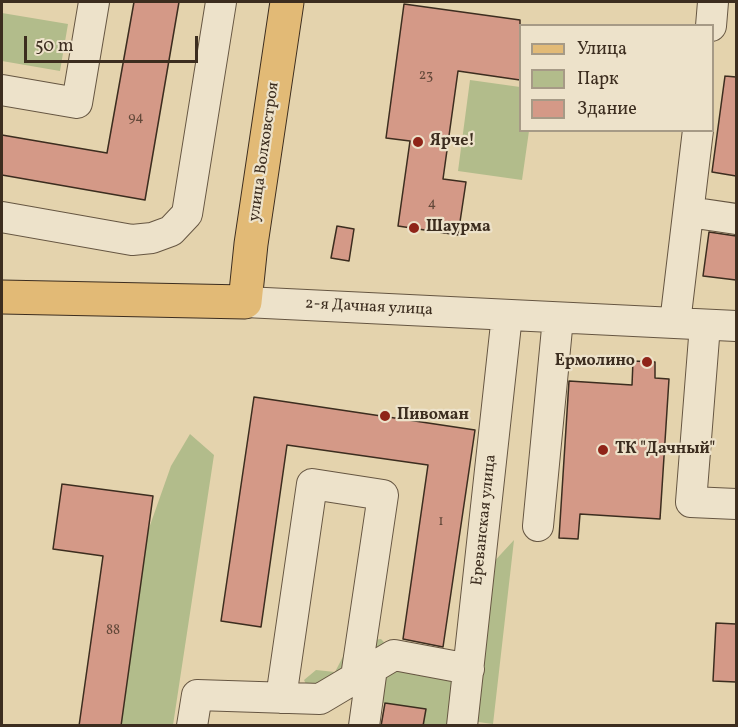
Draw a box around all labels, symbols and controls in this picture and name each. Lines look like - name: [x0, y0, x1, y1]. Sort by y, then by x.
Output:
- scale bar: [27, 24, 201, 62]
- legend: [519, 24, 714, 132]
- text: 50 m: [35, 34, 74, 59]
- text: Улица: [577, 37, 627, 62]
- text: Парк: [577, 67, 619, 92]
- house number: 23: [419, 68, 433, 84]
- street label: улица Волховстроя: [246, 81, 284, 223]
- text: Здание: [577, 97, 637, 122]
- house number: 94: [128, 110, 144, 126]
- place label: Ярче!: [430, 132, 475, 152]
- marker: Ярче!: [411, 135, 425, 149]
- house number: 4: [428, 196, 436, 212]
- place label: Шаурма: [426, 218, 491, 238]
- marker: Шаурма: [407, 221, 421, 235]
- street label: 2-я Дачная улица: [305, 295, 433, 321]
- place label: Ермолино: [555, 352, 635, 372]
- marker: Ермолино: [640, 355, 654, 369]
- place label: Пивоман: [397, 406, 469, 426]
- marker: Пивоман: [378, 409, 392, 423]
- place label: ТК "Дачный": [615, 440, 715, 460]
- marker: ТК "Дачный": [596, 443, 610, 457]
- street label: Ереванская улица: [469, 453, 501, 587]
- house number: 1: [438, 514, 444, 530]
- house number: 88: [106, 623, 120, 639]

